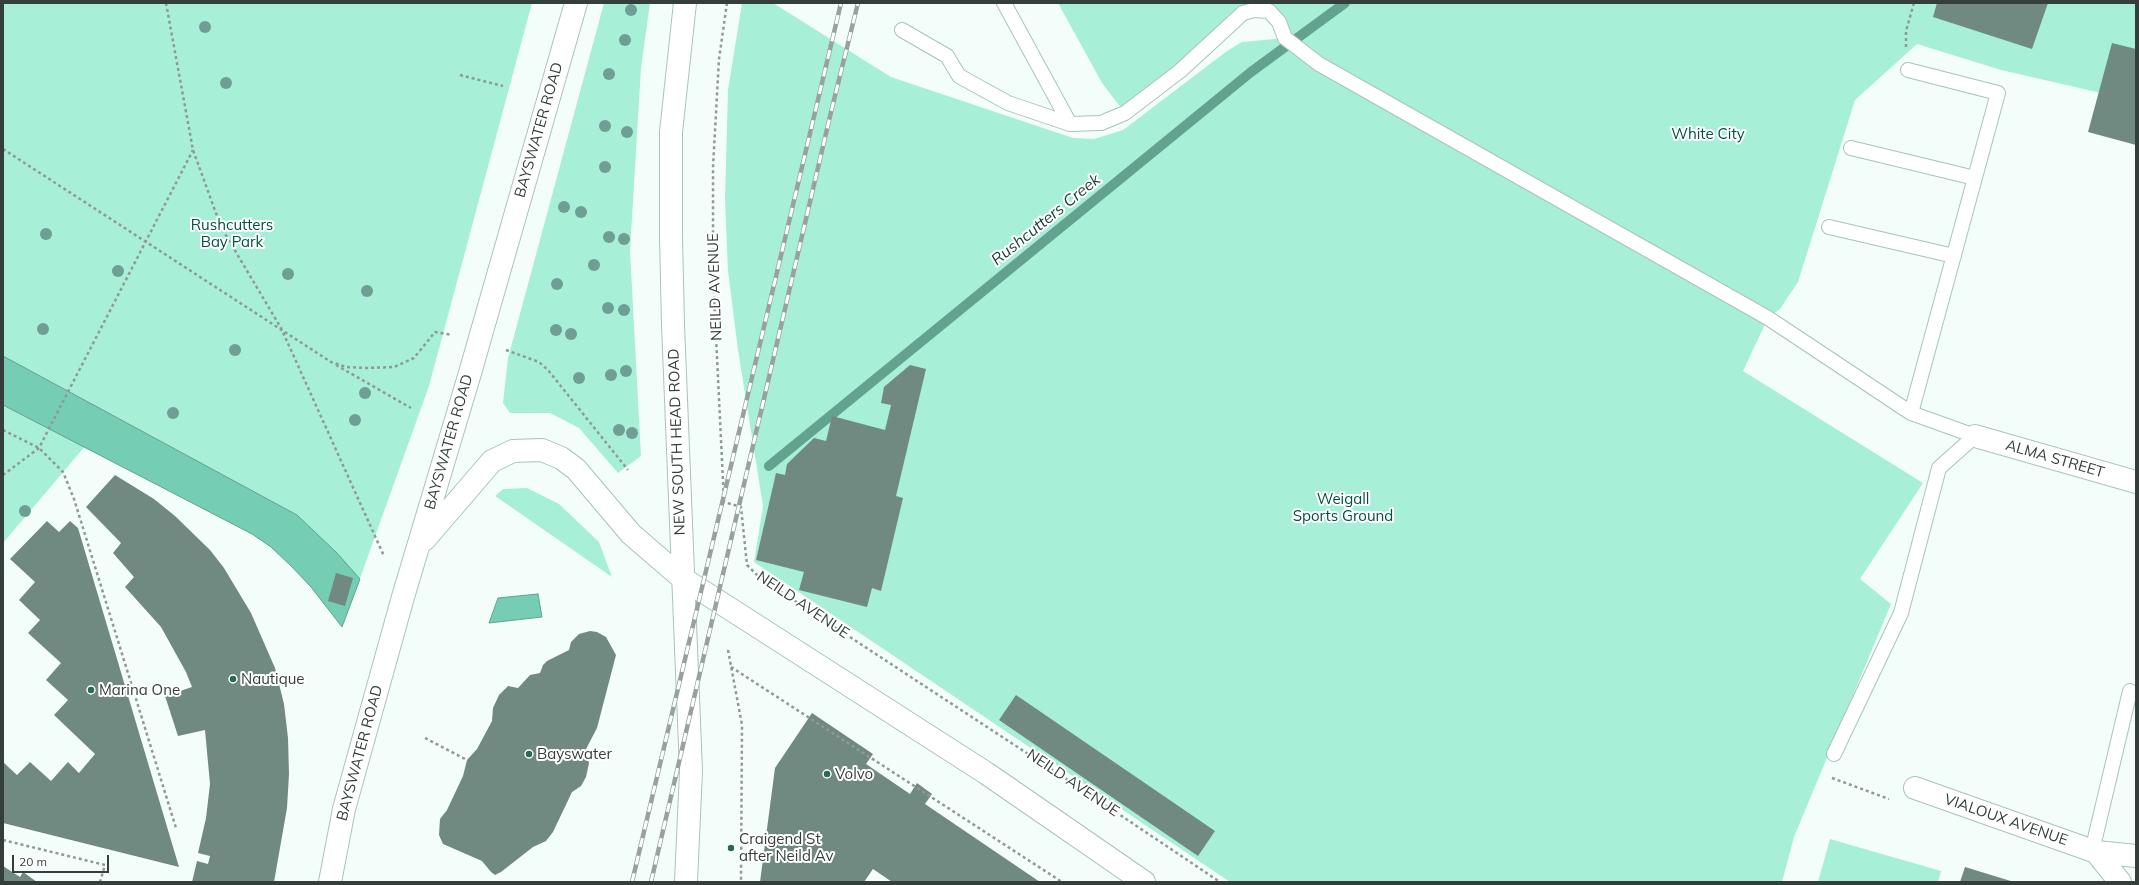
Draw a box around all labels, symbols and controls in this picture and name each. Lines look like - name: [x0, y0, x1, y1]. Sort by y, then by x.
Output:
- street label: BAYSWATER ROAD: [511, 60, 567, 200]
- park label: White City: [1671, 125, 1745, 143]
- water label: Rushcutters Creek: [988, 170, 1104, 270]
- park label: Rushcutters Bay Park: [191, 216, 273, 251]
- street label: NEILD AVENUE: [704, 233, 726, 341]
- street label: NEW SOUTH HEAD ROAD: [665, 348, 689, 536]
- street label: BAYSWATER ROAD: [421, 372, 477, 512]
- street label: ALMA STREET: [2003, 436, 2107, 482]
- park label: Weigall Sports Ground: [1293, 490, 1393, 525]
- street label: NEILD AVENUE: [753, 567, 853, 643]
- place label: Nautique: [241, 670, 304, 688]
- marker: Nautique: [228, 674, 238, 684]
- place label: Marina One: [99, 681, 180, 699]
- street label: BAYSWATER ROAD: [333, 683, 387, 823]
- marker: Marina One: [86, 685, 96, 695]
- place label: Bayswater: [537, 745, 612, 763]
- street label: NEILD AVENUE: [1023, 745, 1123, 821]
- marker: Bayswater: [524, 749, 534, 759]
- place label: Volvo: [835, 765, 873, 783]
- marker: Volvo: [822, 769, 832, 779]
- street label: VIALOUX AVENUE: [1942, 790, 2070, 850]
- place label: Craigend St after Neild Av: [739, 830, 833, 865]
- marker: Craigend St after Neild Av: [726, 843, 736, 853]
- scale bar: [14, 847, 111, 873]
- text: 20 m: [19, 854, 47, 869]

